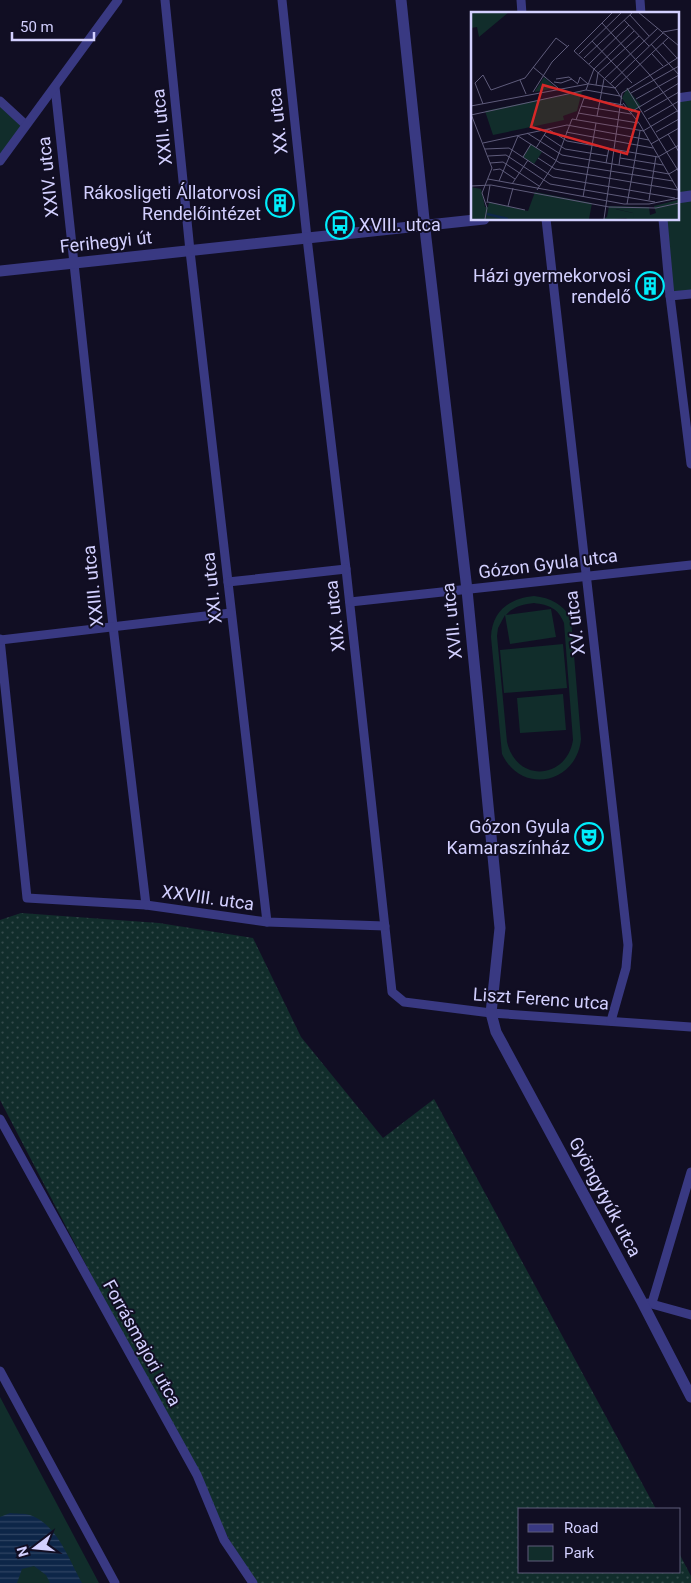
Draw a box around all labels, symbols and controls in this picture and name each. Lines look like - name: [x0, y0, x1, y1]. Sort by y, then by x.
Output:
- scale bar: [12, 10, 95, 42]
- inset map: [471, 12, 678, 220]
- text: 50 m: [20, 18, 54, 36]
- street label: XX. utca: [264, 87, 291, 155]
- street label: XXII. utca: [147, 88, 176, 166]
- street label: XXIV. utca: [33, 136, 62, 219]
- place label: Rákosligeti Állatorvosi Rendelőintézet: [83, 182, 261, 224]
- building icon: Rákosligeti Állatorvosi Rendelőintézet: [265, 188, 295, 218]
- bus stop icon: XVIII. utca: [325, 210, 355, 240]
- place label: XVIII. utca: [359, 214, 441, 235]
- street label: Ferihegyi út: [59, 226, 153, 257]
- place label: Házi gyermekorvosi rendelő: [473, 265, 631, 307]
- building icon: Házi gyermekorvosi rendelő: [635, 271, 665, 301]
- street label: XXIII. utca: [78, 544, 107, 628]
- street label: Gózon Gyula utca: [477, 545, 619, 582]
- street label: XXI. utca: [197, 551, 226, 625]
- street label: XIX. utca: [320, 579, 349, 653]
- street label: XVII. utca: [437, 582, 466, 660]
- street label: XV. utca: [560, 589, 589, 657]
- place label: Gózon Gyula Kamaraszínház: [447, 816, 570, 858]
- theatre icon: Gózon Gyula Kamaraszínház: [574, 822, 604, 852]
- street label: XXVIII. utca: [161, 881, 256, 914]
- street label: Liszt Ferenc utca: [472, 983, 610, 1014]
- street label: Gyöngytyúk utca: [565, 1133, 646, 1260]
- street label: Forrásmajori utca: [99, 1276, 186, 1410]
- legend: [518, 1508, 681, 1573]
- text: Road: [564, 1519, 598, 1537]
- north arrow: [10, 1523, 60, 1573]
- text: Park: [564, 1544, 595, 1562]
- text: N: [13, 1545, 32, 1559]

